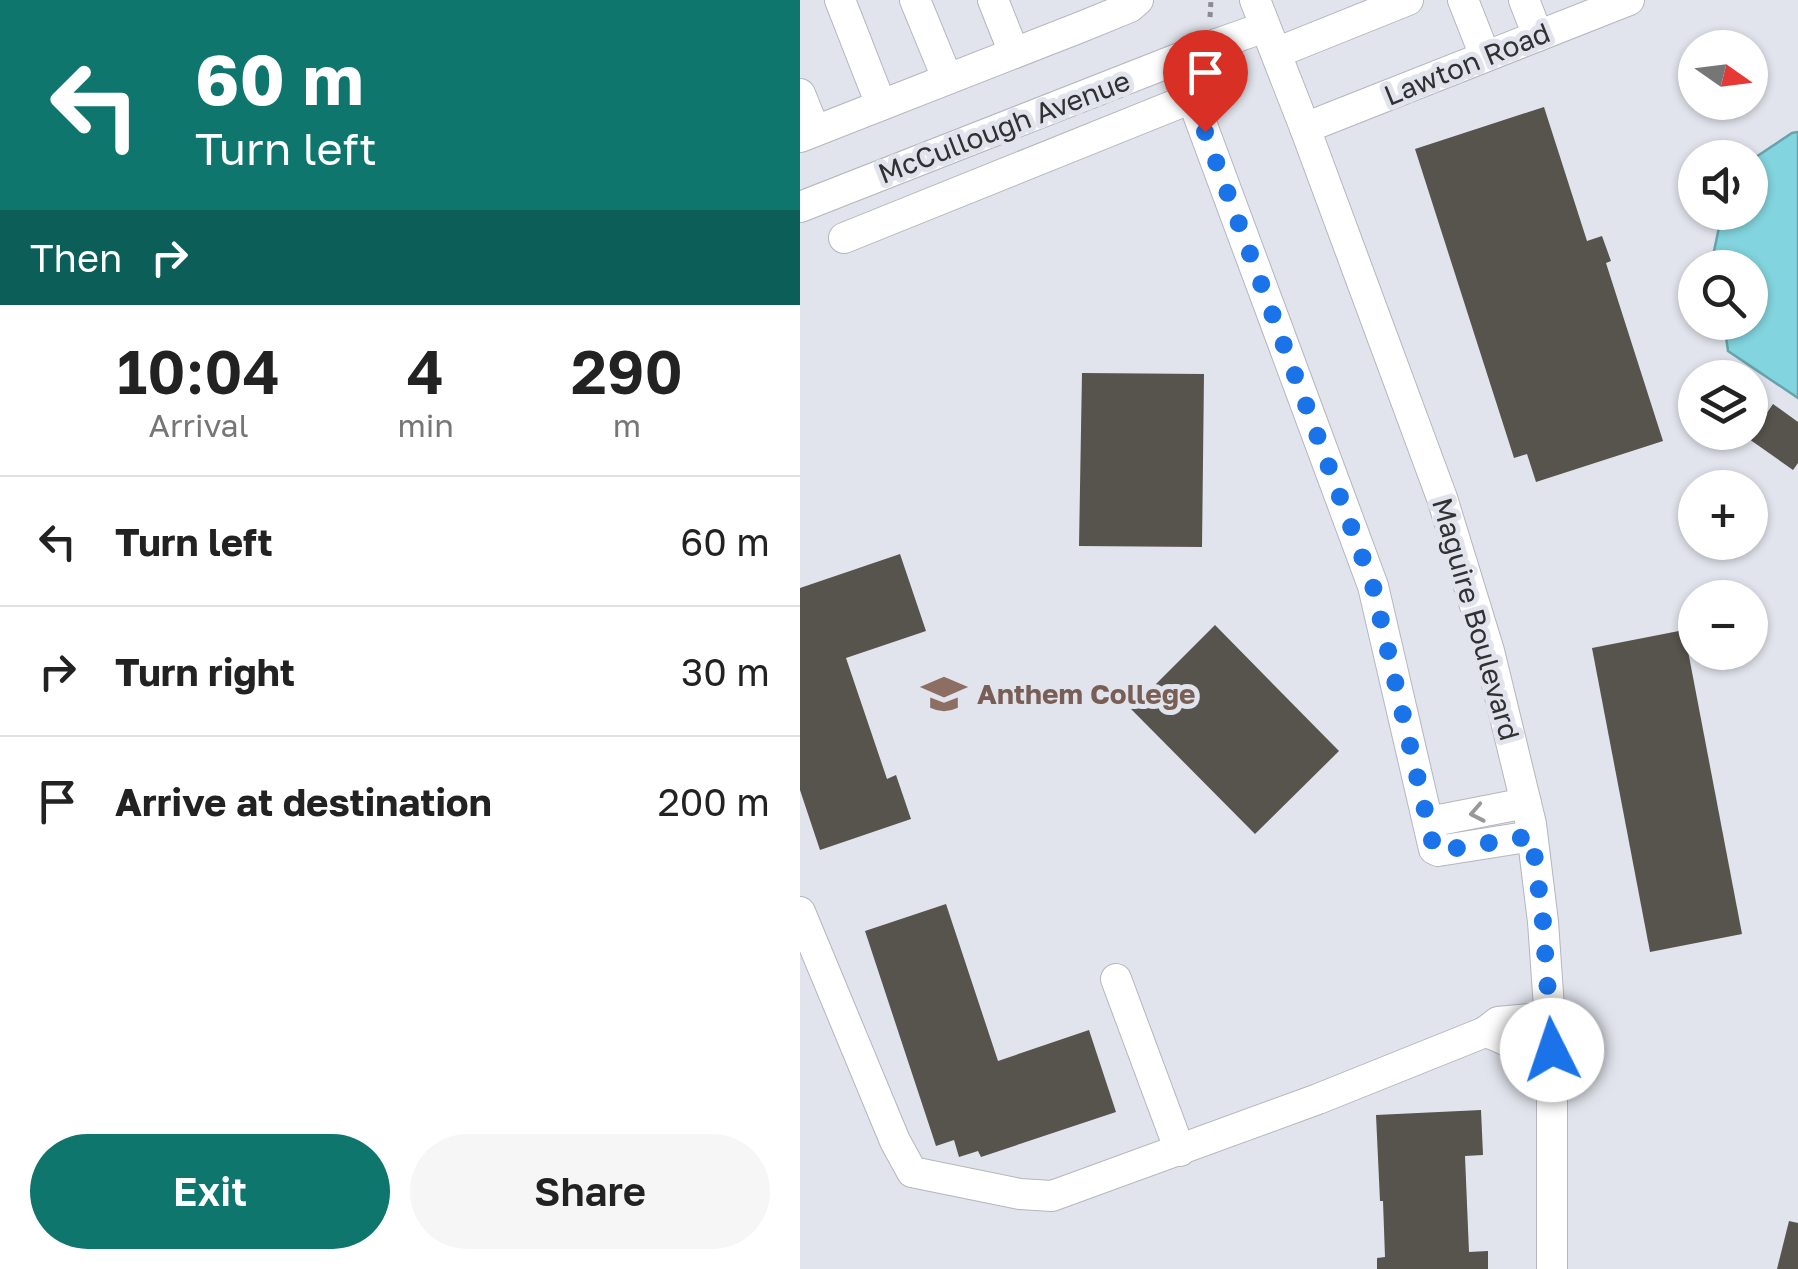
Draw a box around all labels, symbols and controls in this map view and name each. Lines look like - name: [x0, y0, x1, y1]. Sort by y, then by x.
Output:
- street label: Lawton Road: [1379, 15, 1555, 112]
- pin: [1163, 30, 1248, 133]
- north arrow: [1678, 30, 1768, 120]
- map controls: [1678, 30, 1768, 670]
- text: 60 m: [195, 36, 364, 120]
- icon: left: [30, 40, 160, 170]
- icon: arrive: [1178, 45, 1233, 100]
- street label: McCullough Avenue: [873, 63, 1134, 190]
- text: Turn left: [195, 121, 377, 175]
- button: sound: [1678, 140, 1768, 230]
- icon: right: [142, 230, 197, 285]
- text: Then: [30, 235, 122, 280]
- button: search: [1678, 250, 1768, 340]
- text: 10:04: [117, 335, 280, 407]
- text: 4: [407, 335, 445, 407]
- text: 290: [571, 335, 683, 407]
- button: layers: [1678, 360, 1768, 450]
- text: Arrival: [149, 406, 249, 444]
- text: min: [397, 406, 454, 444]
- text: m: [613, 406, 641, 444]
- button: +: [1678, 470, 1768, 560]
- street label: Maguire Boulevard: [1426, 494, 1527, 744]
- icon: left: [30, 514, 85, 569]
- text: Turn left: [115, 519, 273, 564]
- text: 60 m: [680, 519, 770, 564]
- button: −: [1678, 580, 1768, 670]
- icon: right: [30, 644, 85, 699]
- text: Turn right: [115, 649, 295, 694]
- text: 30 m: [681, 649, 770, 694]
- school or university icon: Anthem College: [920, 670, 968, 718]
- place label: Anthem College: [977, 677, 1196, 710]
- icon: arrive: [30, 774, 85, 829]
- text: Arrive at destination: [115, 779, 492, 824]
- text: 200 m: [658, 779, 770, 824]
- one-way arrow: [1469, 801, 1486, 822]
- position arrow: [1500, 998, 1604, 1102]
- button: Exit: [30, 1134, 390, 1249]
- button: Share: [410, 1134, 770, 1249]

